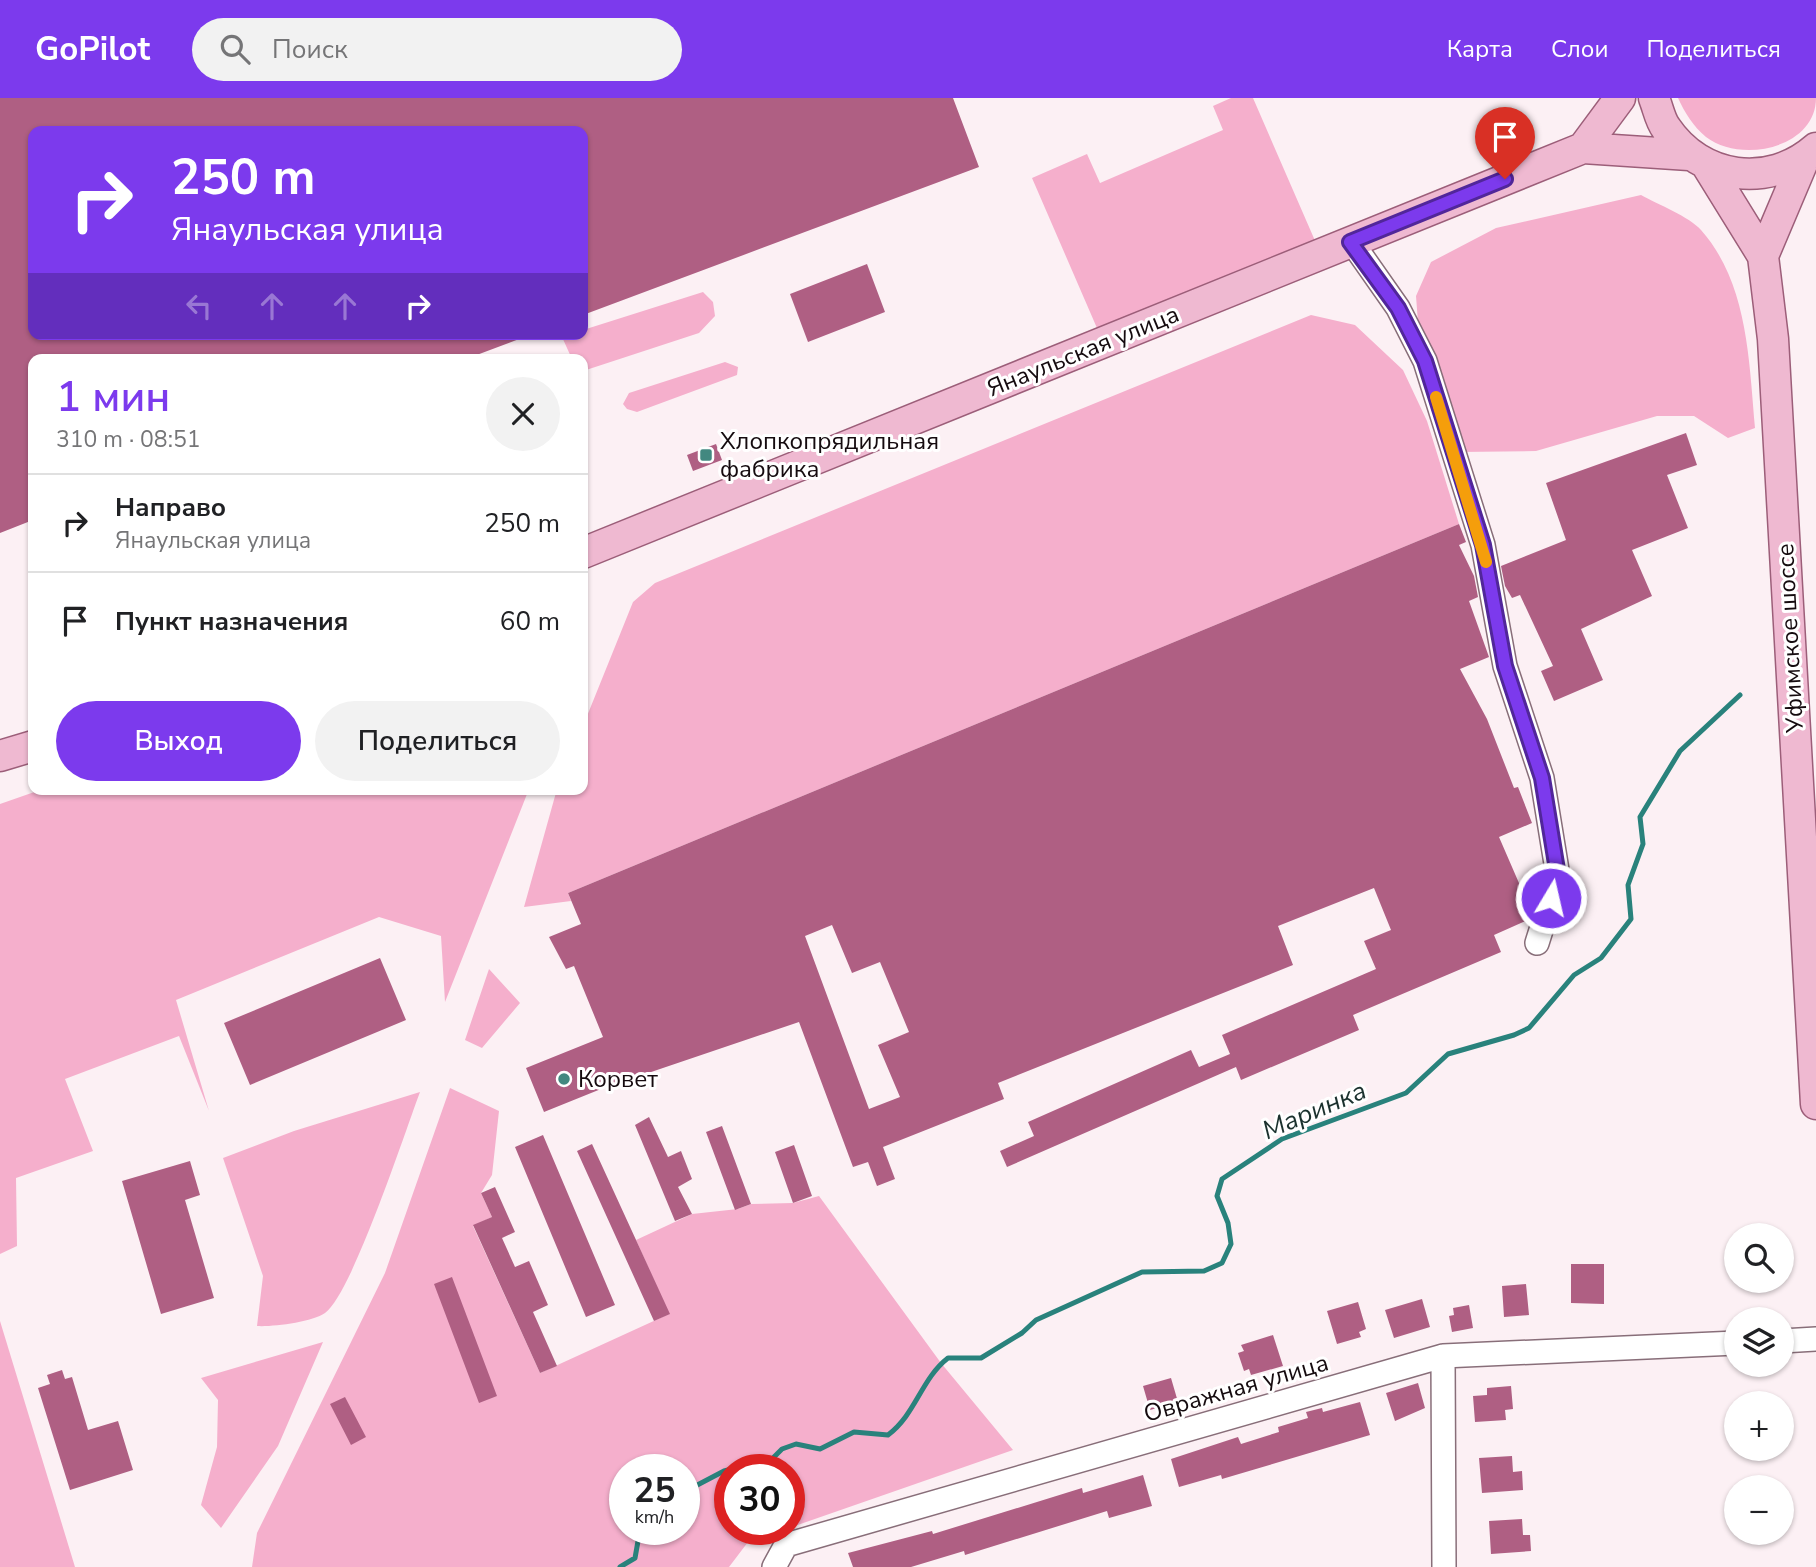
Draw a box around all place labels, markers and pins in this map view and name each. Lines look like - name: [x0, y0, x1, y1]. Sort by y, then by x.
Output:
- pin: [1475, 107, 1535, 179]
- place label: Хлопкопрядильная фабрика: [720, 425, 939, 485]
- marker: Хлопкопрядильная фабрика: [698, 447, 714, 463]
- place label: Корвет: [578, 1063, 658, 1095]
- marker: Корвет: [556, 1071, 572, 1087]

